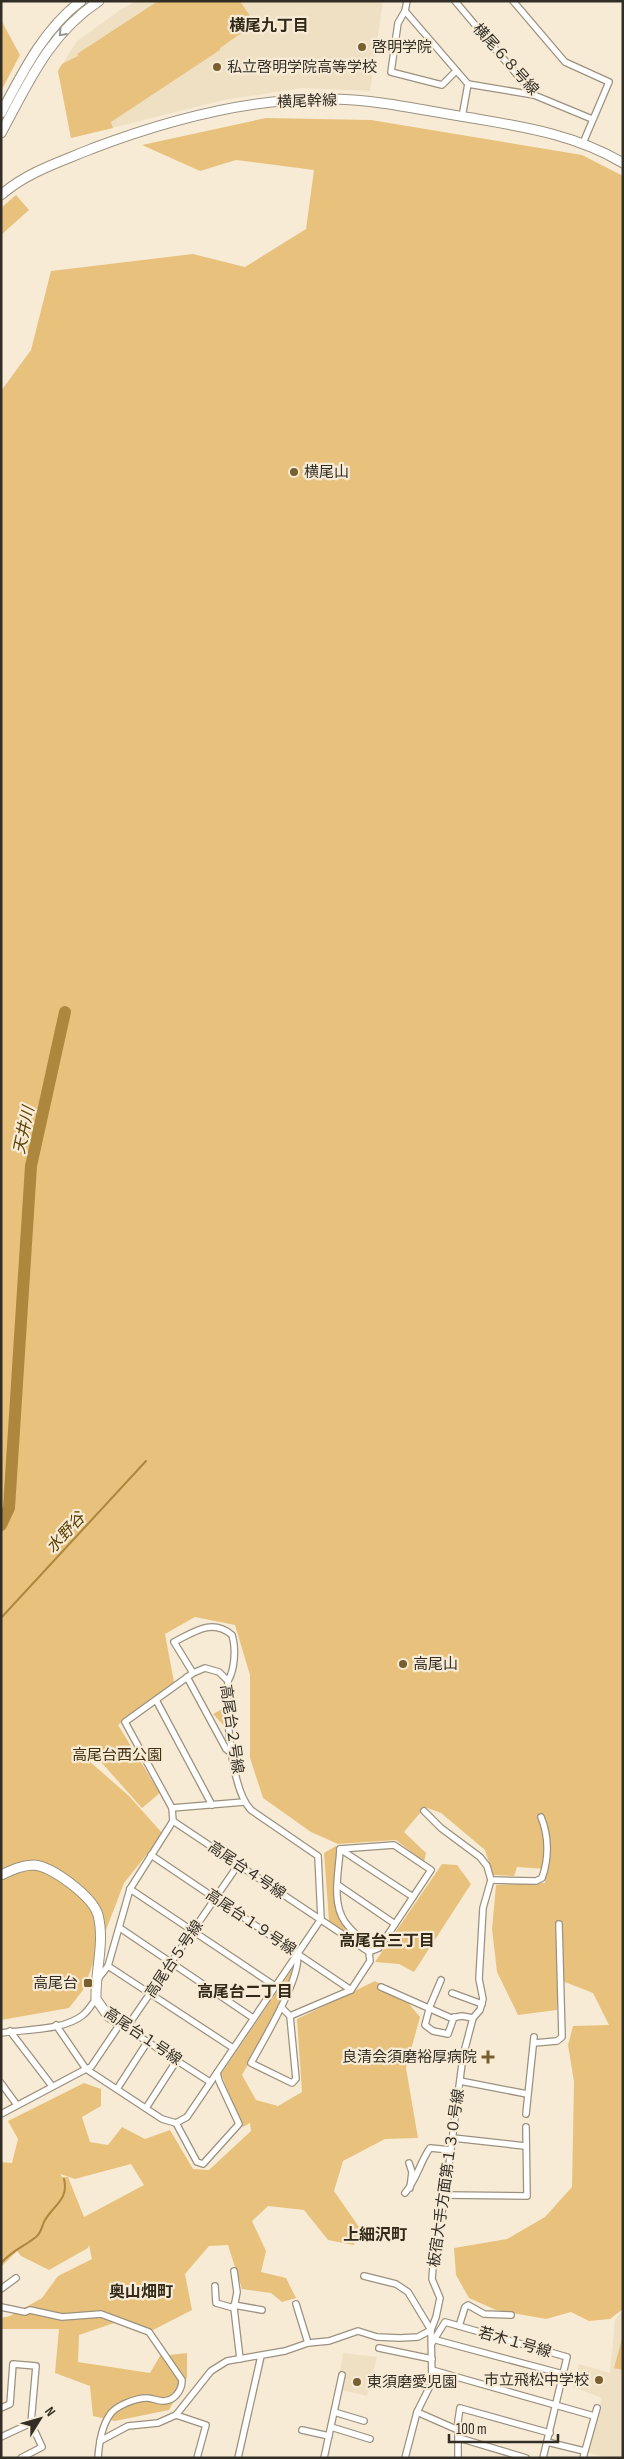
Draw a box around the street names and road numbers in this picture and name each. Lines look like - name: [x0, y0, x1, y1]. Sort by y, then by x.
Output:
- street label: 横尾６８号線: [468, 20, 543, 99]
- street label: 横尾幹線: [277, 91, 337, 112]
- street label: 高尾台２号線: [216, 1683, 247, 1775]
- street label: 高尾台４号線: [204, 1837, 289, 1903]
- street label: 高尾台１９号線: [202, 1885, 300, 1960]
- street label: 高尾台５号線: [141, 1917, 207, 2002]
- street label: 高尾台１号線: [100, 2003, 185, 2069]
- street label: 板宿大手方面第１３０号線: [425, 2088, 468, 2269]
- street label: 若木１号線: [476, 2323, 554, 2362]

